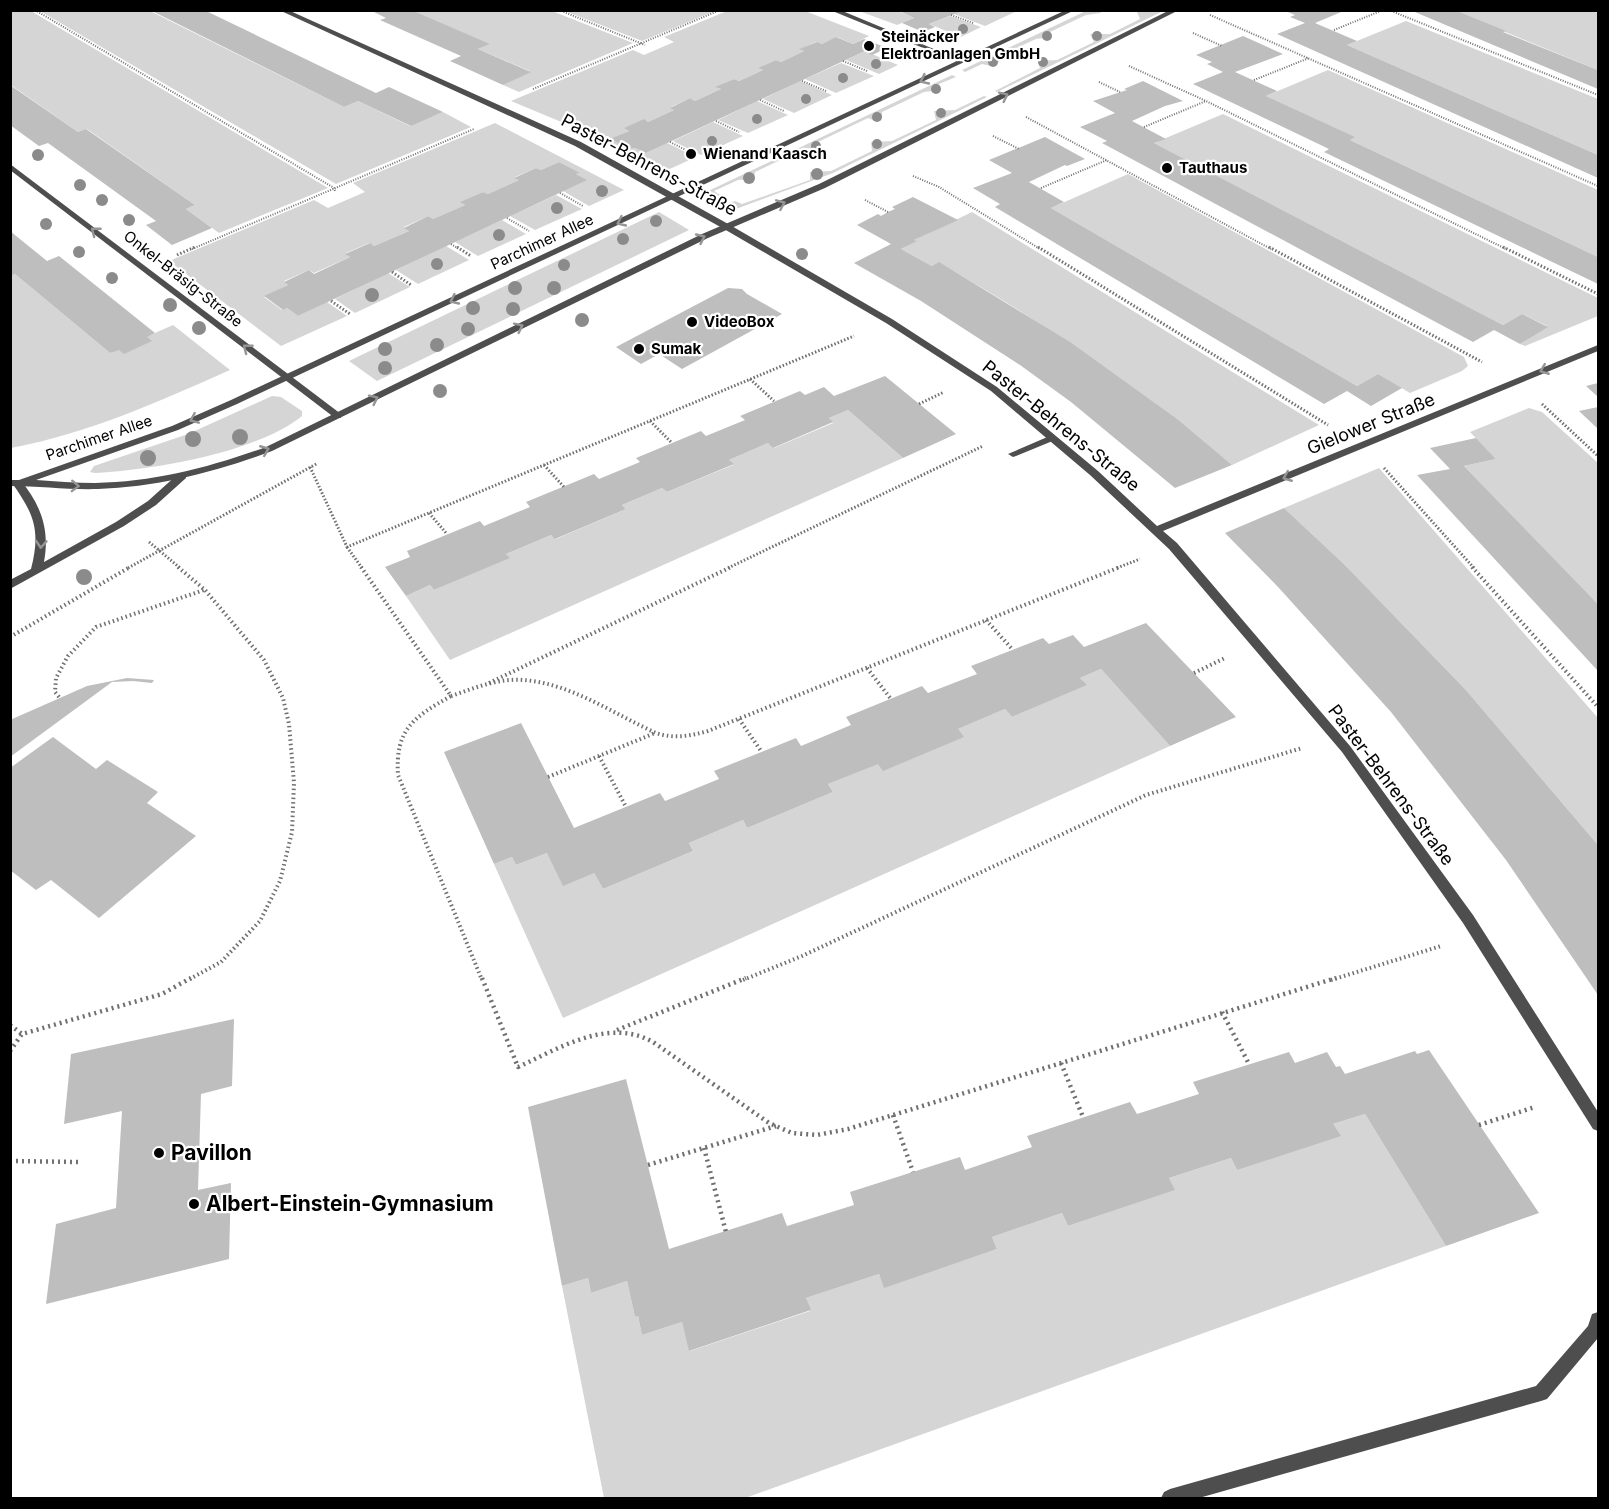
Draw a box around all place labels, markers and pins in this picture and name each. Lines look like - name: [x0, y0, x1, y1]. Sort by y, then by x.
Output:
- place label: Steinäcker Elektroanlagen GmbH: [881, 27, 1040, 63]
- marker: Steinäcker Elektroanlagen GmbH: [862, 39, 876, 53]
- place label: Wienand Kaasch: [703, 144, 827, 163]
- marker: Wienand Kaasch: [684, 147, 698, 161]
- place label: Tauthaus: [1179, 158, 1247, 177]
- marker: Tauthaus: [1160, 161, 1174, 175]
- place label: VideoBox: [704, 312, 775, 331]
- marker: VideoBox: [685, 315, 699, 329]
- place label: Sumak: [651, 339, 702, 358]
- marker: Sumak: [632, 342, 646, 356]
- place label: Pavillon: [171, 1140, 252, 1165]
- marker: Pavillon: [152, 1146, 166, 1160]
- place label: Albert-Einstein-Gymnasium: [206, 1191, 494, 1216]
- marker: Albert-Einstein-Gymnasium: [187, 1197, 201, 1211]

